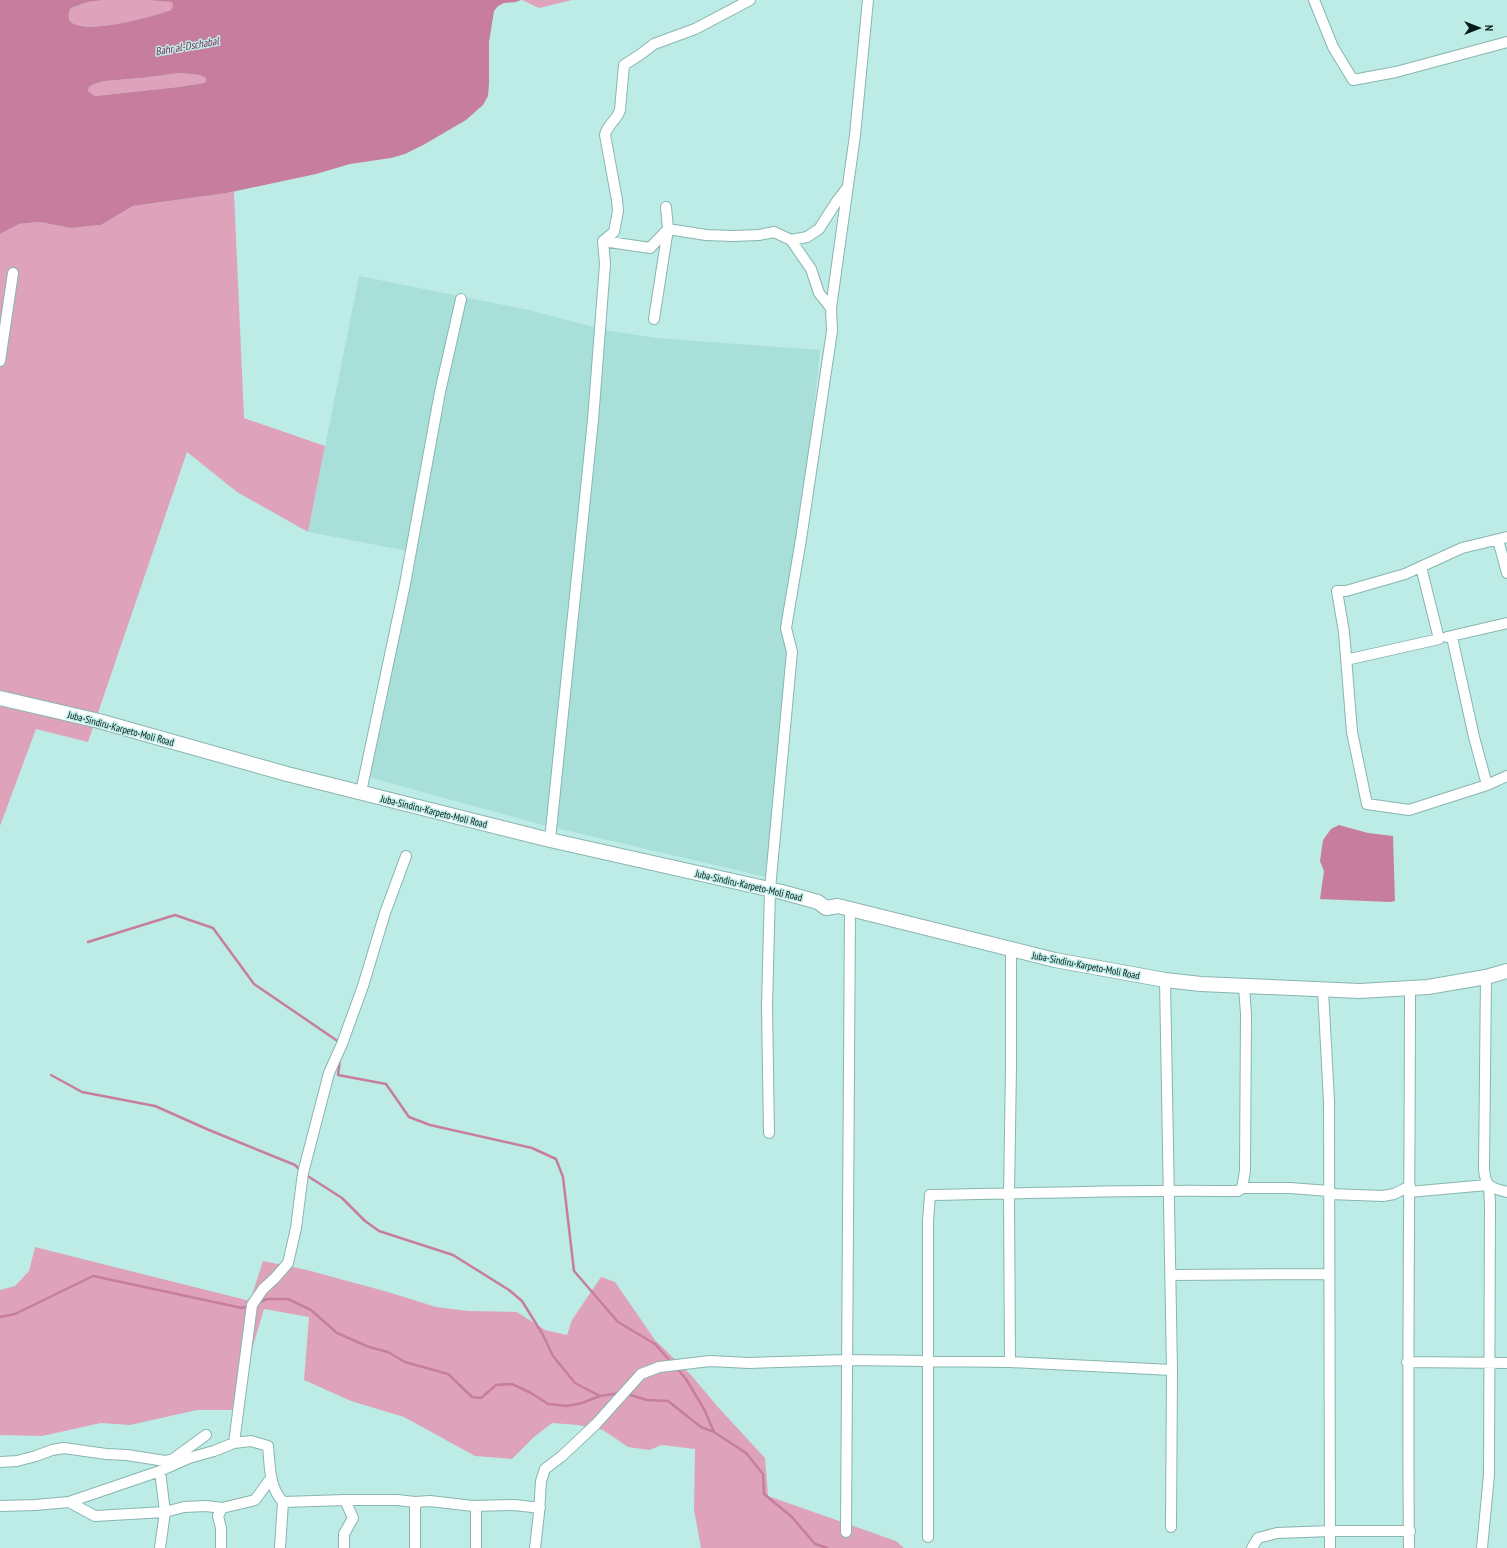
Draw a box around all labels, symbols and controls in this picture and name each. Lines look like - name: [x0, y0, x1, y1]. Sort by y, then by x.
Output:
- north arrow: [1459, 8, 1499, 48]
- text: N: [1482, 25, 1496, 31]
- water label: Bahr al-Dschabal: [154, 33, 221, 58]
- street label: Juba-Sindiru-Karpeto-Moli Road: [65, 708, 175, 749]
- street label: Juba-Sindiru-Karpeto-Moli Road: [378, 792, 489, 831]
- street label: Juba-Sindiru-Karpeto-Moli Road: [693, 867, 804, 904]
- street label: Juba-Sindiru-Karpeto-Moli Road: [1030, 948, 1141, 982]

